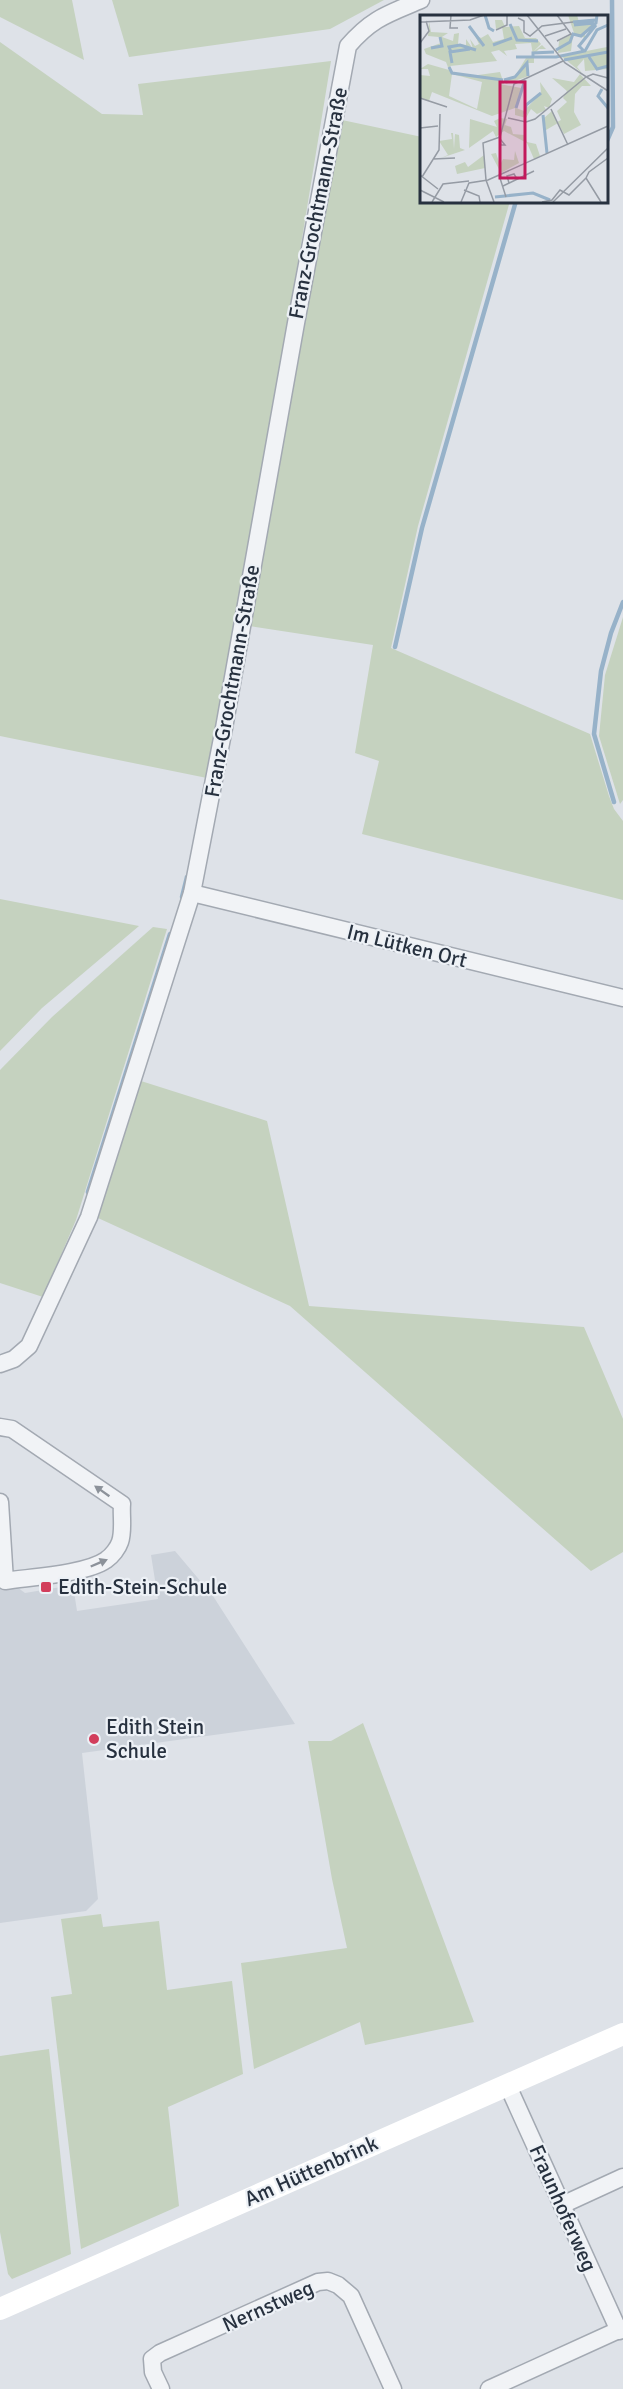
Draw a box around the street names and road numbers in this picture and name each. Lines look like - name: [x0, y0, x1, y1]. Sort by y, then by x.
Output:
- street label: Franz-Grochtmann-Straße: [283, 85, 353, 321]
- street label: Franz-Grochtmann-Straße: [199, 563, 265, 799]
- street label: Im Lütken Ort: [344, 919, 470, 973]
- street label: Am Hüttenbrink: [240, 2130, 382, 2212]
- street label: Fraunhoferweg: [523, 2141, 603, 2275]
- street label: Nernstweg: [218, 2274, 318, 2338]

